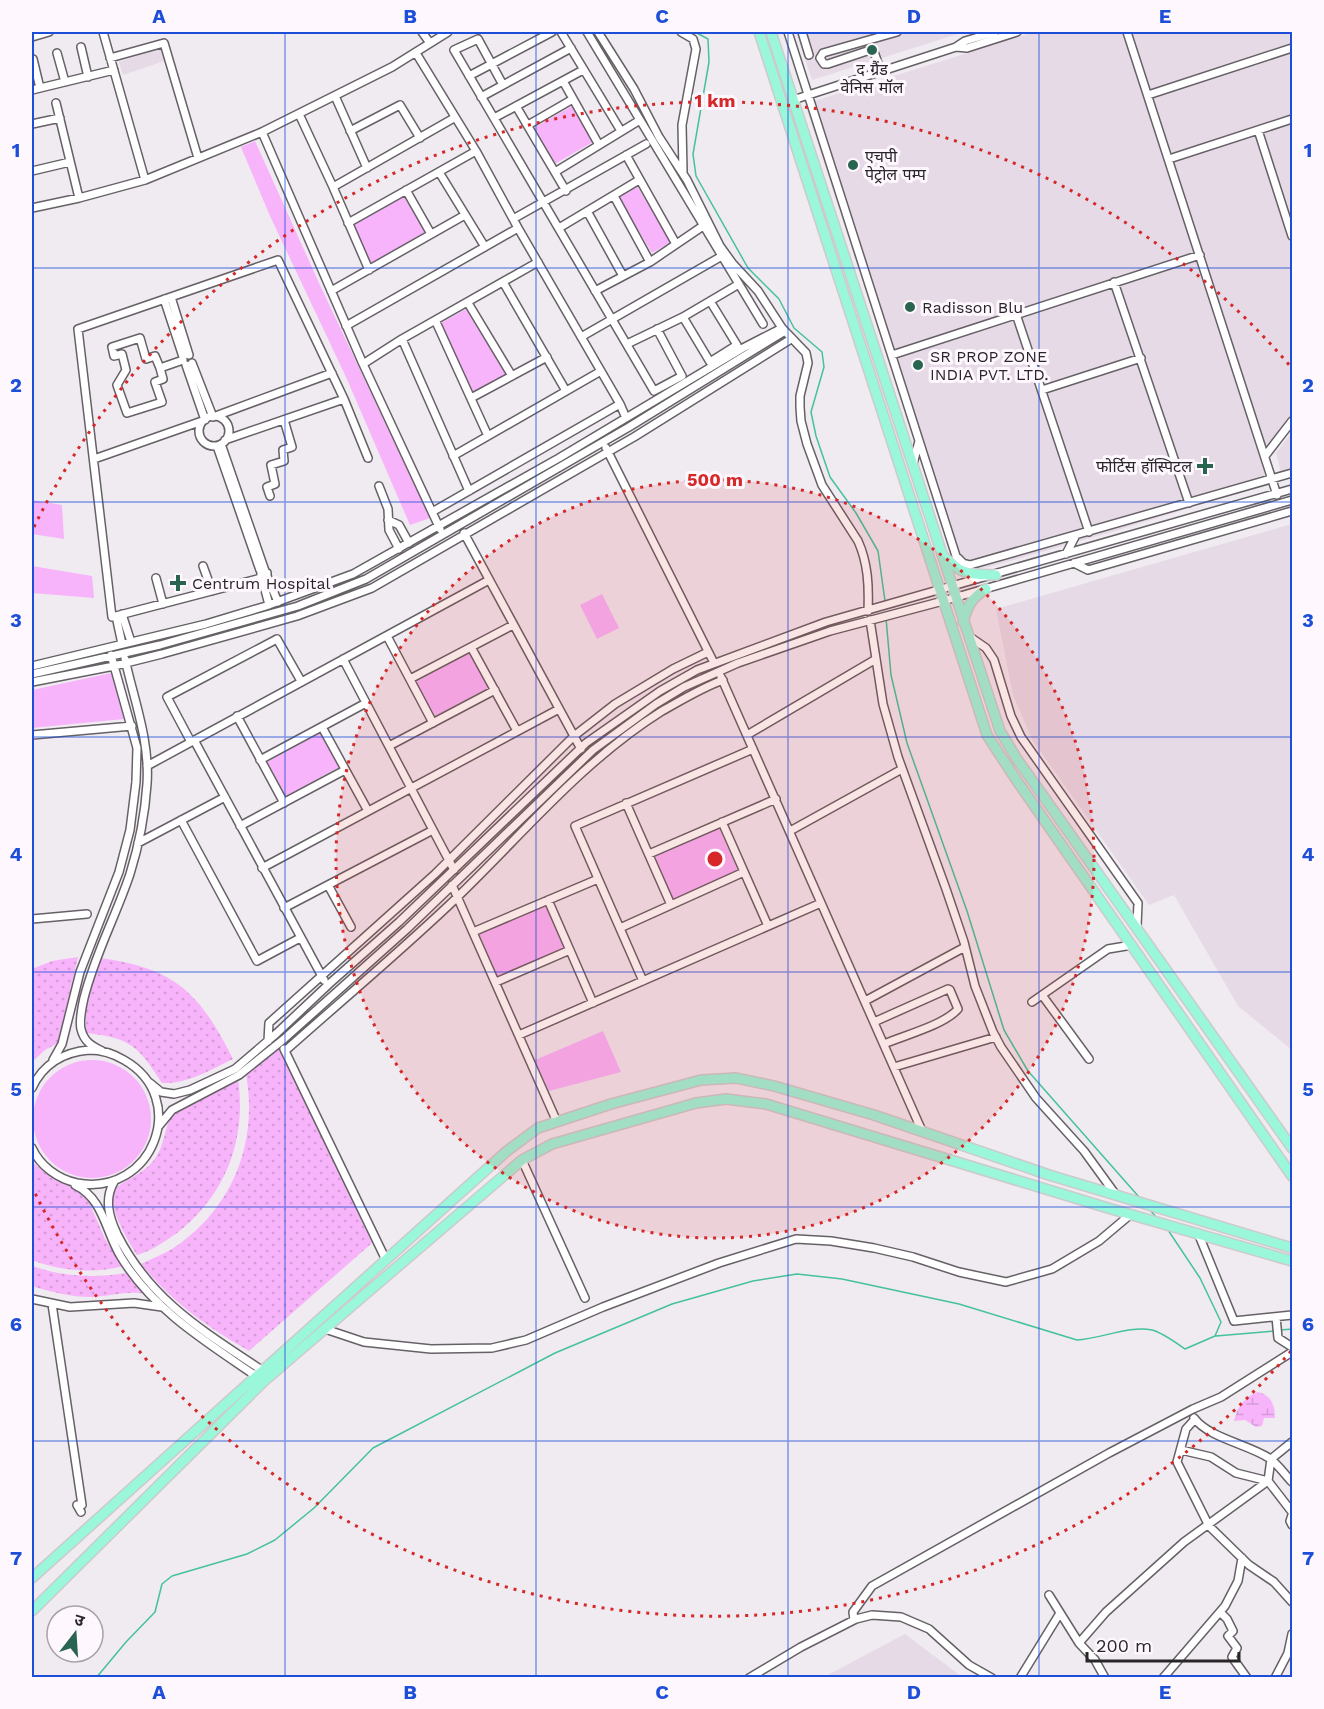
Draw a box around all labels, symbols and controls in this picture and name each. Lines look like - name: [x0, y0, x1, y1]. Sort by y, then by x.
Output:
- text: A: [152, 4, 166, 28]
- text: B: [403, 4, 417, 28]
- text: C: [655, 4, 669, 28]
- text: D: [907, 4, 921, 28]
- text: E: [1159, 4, 1171, 28]
- marker: द ग्रैंड वेनिस मॉल: [865, 43, 879, 57]
- place label: द ग्रैंड वेनिस मॉल: [841, 60, 905, 97]
- text: 1 km: [694, 90, 736, 111]
- text: 1: [12, 138, 20, 162]
- text: 1: [1304, 138, 1312, 162]
- place label: एचपी पेट्रोल पम्प: [865, 147, 927, 184]
- marker: एचपी पेट्रोल पम्प: [846, 158, 860, 172]
- place label: Radisson Blu: [922, 298, 1023, 317]
- marker: Radisson Blu: [903, 300, 917, 314]
- place label: SR PROP ZONE INDIA PVT. LTD.: [930, 347, 1048, 384]
- marker: SR PROP ZONE INDIA PVT. LTD.: [911, 358, 925, 372]
- text: 2: [10, 373, 22, 397]
- text: 2: [1302, 373, 1314, 397]
- place label: फोर्टिस हॉस्पिटल: [1096, 457, 1193, 476]
- marker: फोर्टिस हॉस्पिटल: [1196, 457, 1214, 475]
- text: 500 m: [687, 469, 743, 490]
- marker: Centrum Hospital: [169, 574, 187, 592]
- place label: Centrum Hospital: [192, 574, 331, 593]
- text: 3: [10, 608, 22, 632]
- text: 3: [1302, 608, 1314, 632]
- text: 4: [10, 842, 23, 866]
- text: 4: [1302, 842, 1315, 866]
- centre of rings: [705, 849, 725, 869]
- text: 5: [10, 1077, 22, 1101]
- text: 5: [1302, 1077, 1314, 1101]
- text: 6: [10, 1312, 22, 1336]
- text: 6: [1302, 1312, 1314, 1336]
- text: 7: [10, 1546, 22, 1570]
- text: 7: [1302, 1546, 1314, 1570]
- north arrow: [45, 1604, 105, 1664]
- text: उ: [72, 1610, 87, 1631]
- scale bar: [1087, 1625, 1238, 1663]
- text: 200 m: [1096, 1635, 1152, 1656]
- text: A: [152, 1680, 166, 1704]
- text: B: [403, 1680, 417, 1704]
- text: C: [655, 1680, 669, 1704]
- text: D: [907, 1680, 921, 1704]
- text: E: [1159, 1680, 1171, 1704]

